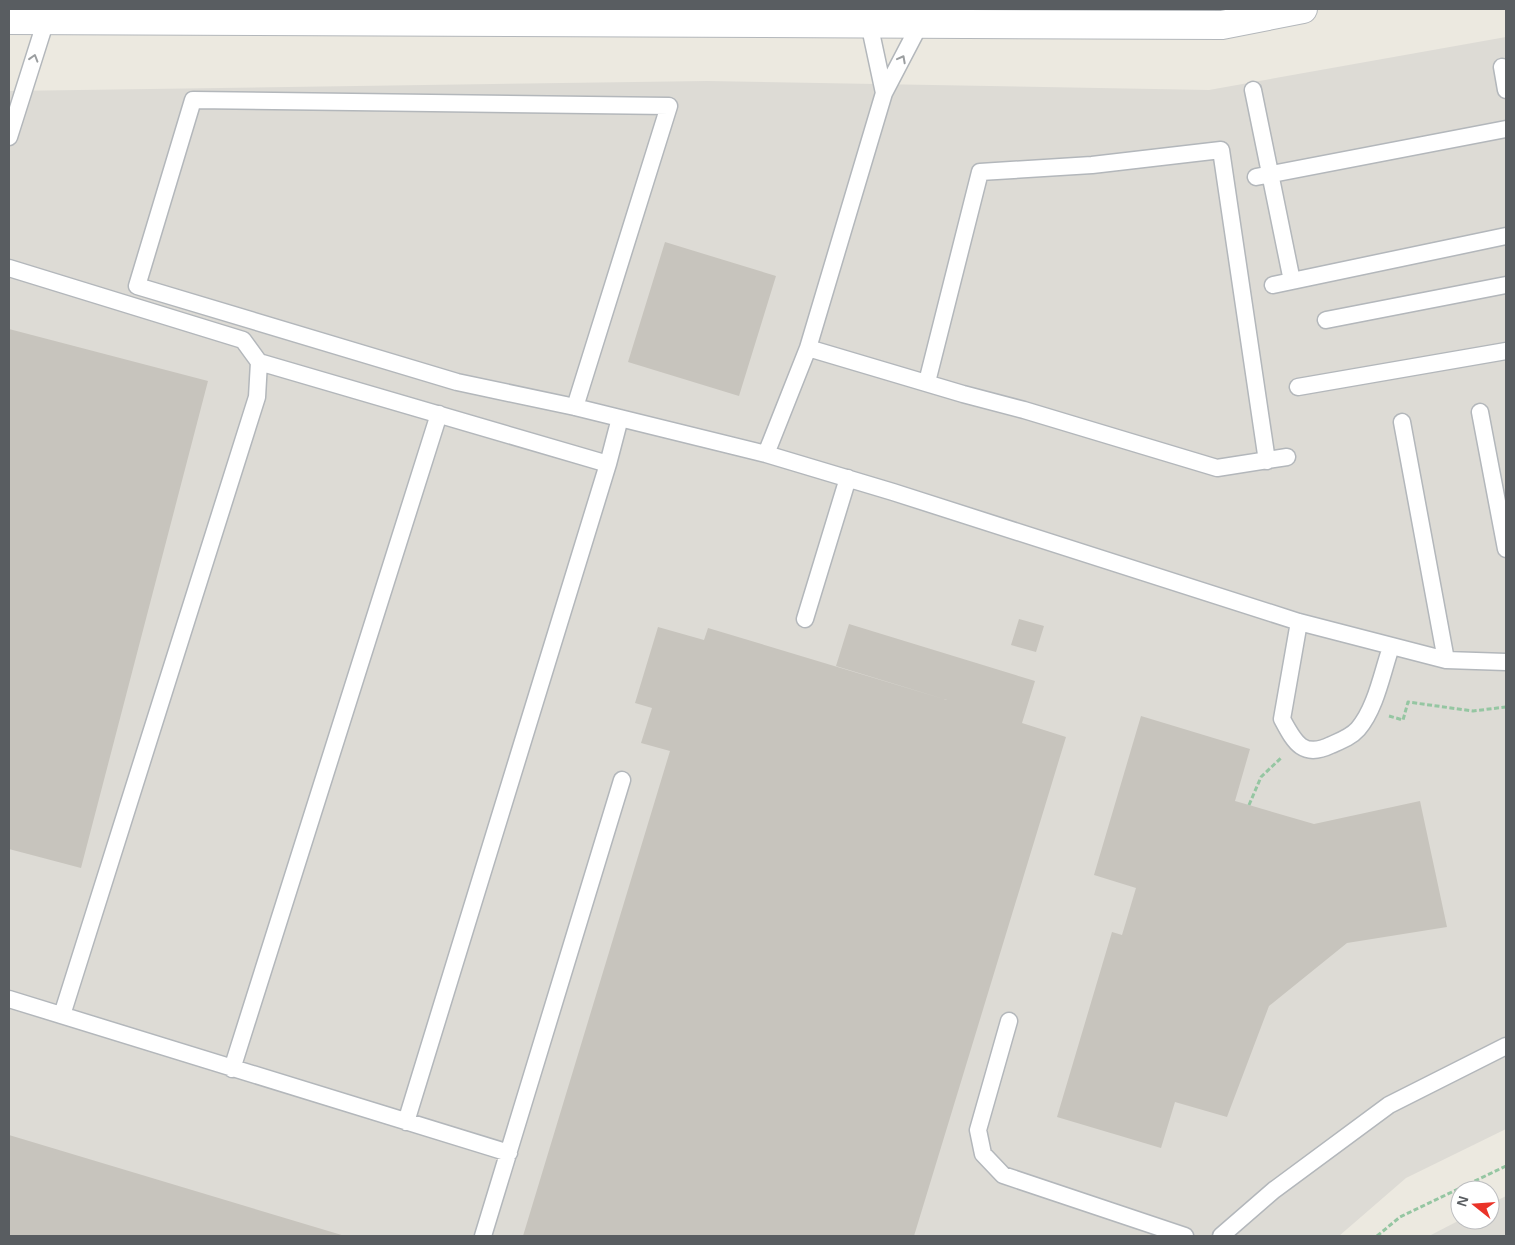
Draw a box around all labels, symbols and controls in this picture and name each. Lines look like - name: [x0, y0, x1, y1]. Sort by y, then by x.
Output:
- one-way arrow: [29, 54, 39, 63]
- one-way arrow: [896, 55, 906, 64]
- north arrow: [1450, 1180, 1500, 1230]
- text: N: [1453, 1194, 1472, 1208]

